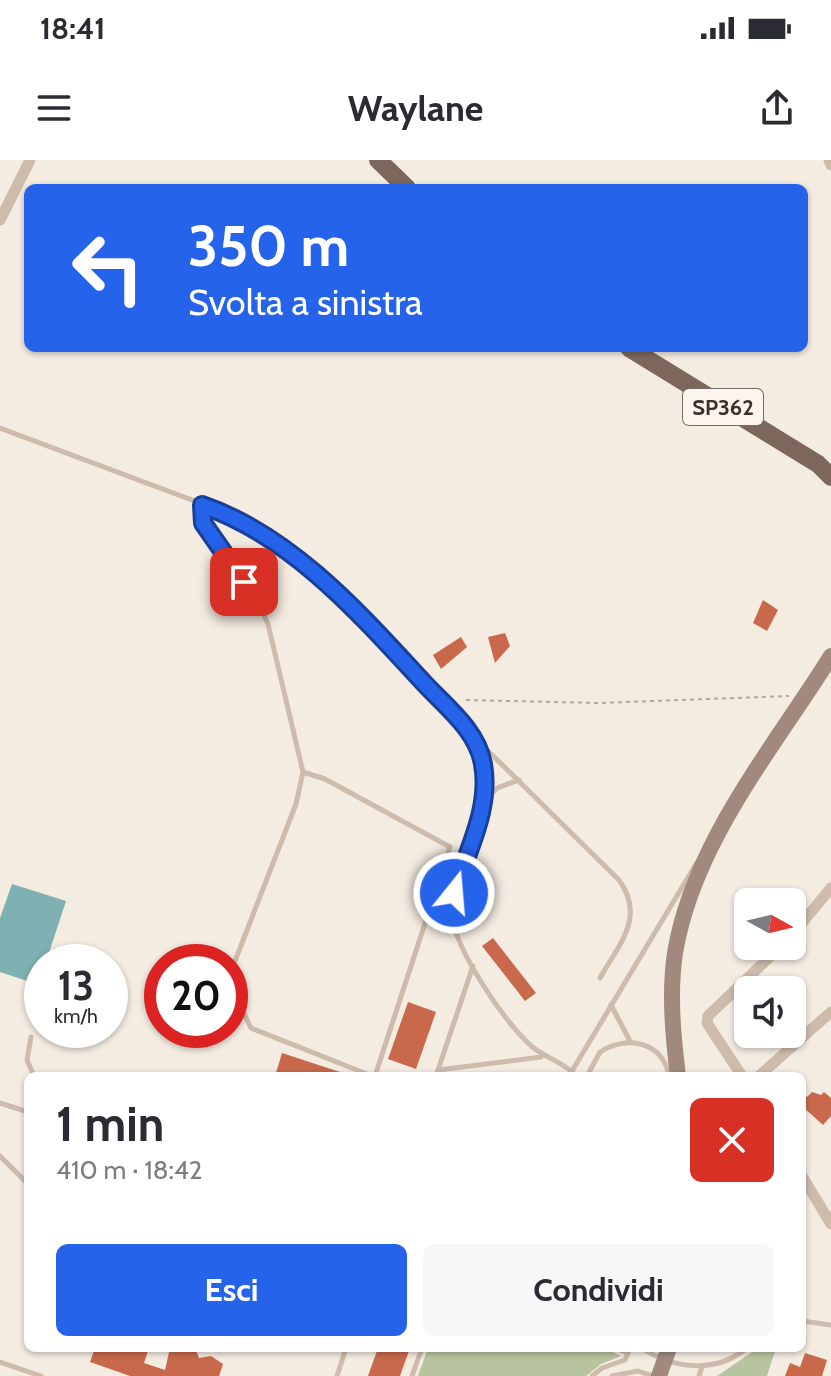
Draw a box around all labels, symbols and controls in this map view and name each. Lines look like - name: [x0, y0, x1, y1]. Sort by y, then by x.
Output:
- text: 18:41: [40, 10, 105, 47]
- icon: menu: [32, 86, 76, 130]
- text: Waylane: [348, 86, 483, 130]
- icon: share: [755, 86, 799, 130]
- text: 350 m: [188, 212, 349, 280]
- icon: left: [56, 216, 160, 320]
- text: Svolta a sinistra: [188, 280, 423, 324]
- road number: SP362: [683, 389, 763, 425]
- pin: [210, 548, 278, 616]
- icon: arrive: [222, 560, 266, 604]
- position arrow: [412, 851, 496, 935]
- north arrow: [734, 888, 806, 960]
- map controls: [734, 888, 806, 1048]
- speed limit sign: 20: [144, 944, 248, 1048]
- text: 13: [58, 961, 94, 1010]
- button: sound: [734, 976, 806, 1048]
- text: km/h: [54, 1004, 98, 1028]
- text: 1 min: [56, 1095, 164, 1153]
- button: close: [690, 1098, 774, 1182]
- text: 410 m · 18:42: [56, 1154, 202, 1186]
- button: Esci: [56, 1244, 407, 1336]
- button: Condividi: [423, 1244, 774, 1336]

